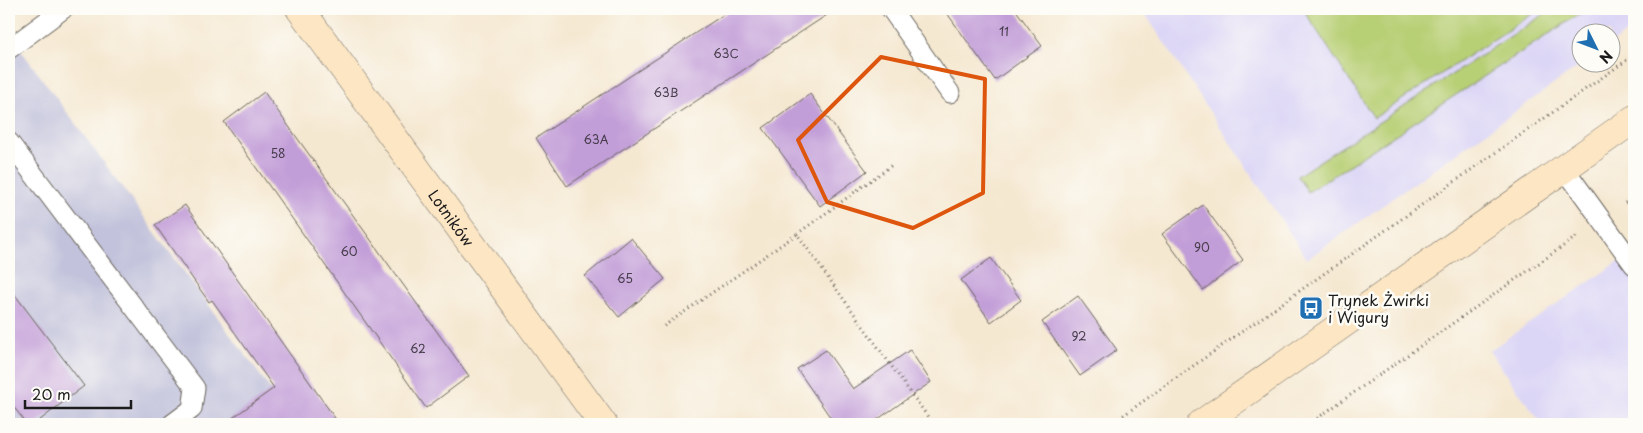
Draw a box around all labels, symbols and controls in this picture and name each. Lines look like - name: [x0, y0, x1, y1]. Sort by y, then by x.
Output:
- house number: 11: [999, 22, 1009, 40]
- north arrow: [1570, 22, 1620, 72]
- house number: 63C: [713, 44, 739, 62]
- text: N: [1595, 46, 1618, 68]
- house number: 63B: [654, 83, 679, 101]
- house number: 63A: [584, 130, 609, 148]
- house number: 58: [270, 144, 286, 162]
- street label: Lotników: [424, 184, 481, 251]
- house number: 90: [1194, 238, 1210, 256]
- house number: 60: [340, 242, 358, 260]
- house number: 65: [617, 269, 633, 287]
- place label: Trynek Żwirki i Wigury: [1328, 288, 1429, 328]
- bus stop icon: Trynek Żwirki i Wigury: [1298, 295, 1324, 321]
- house number: 92: [1071, 327, 1087, 345]
- house number: 62: [410, 339, 426, 357]
- scale bar: [25, 378, 131, 410]
- text: 20 m: [32, 382, 71, 405]

